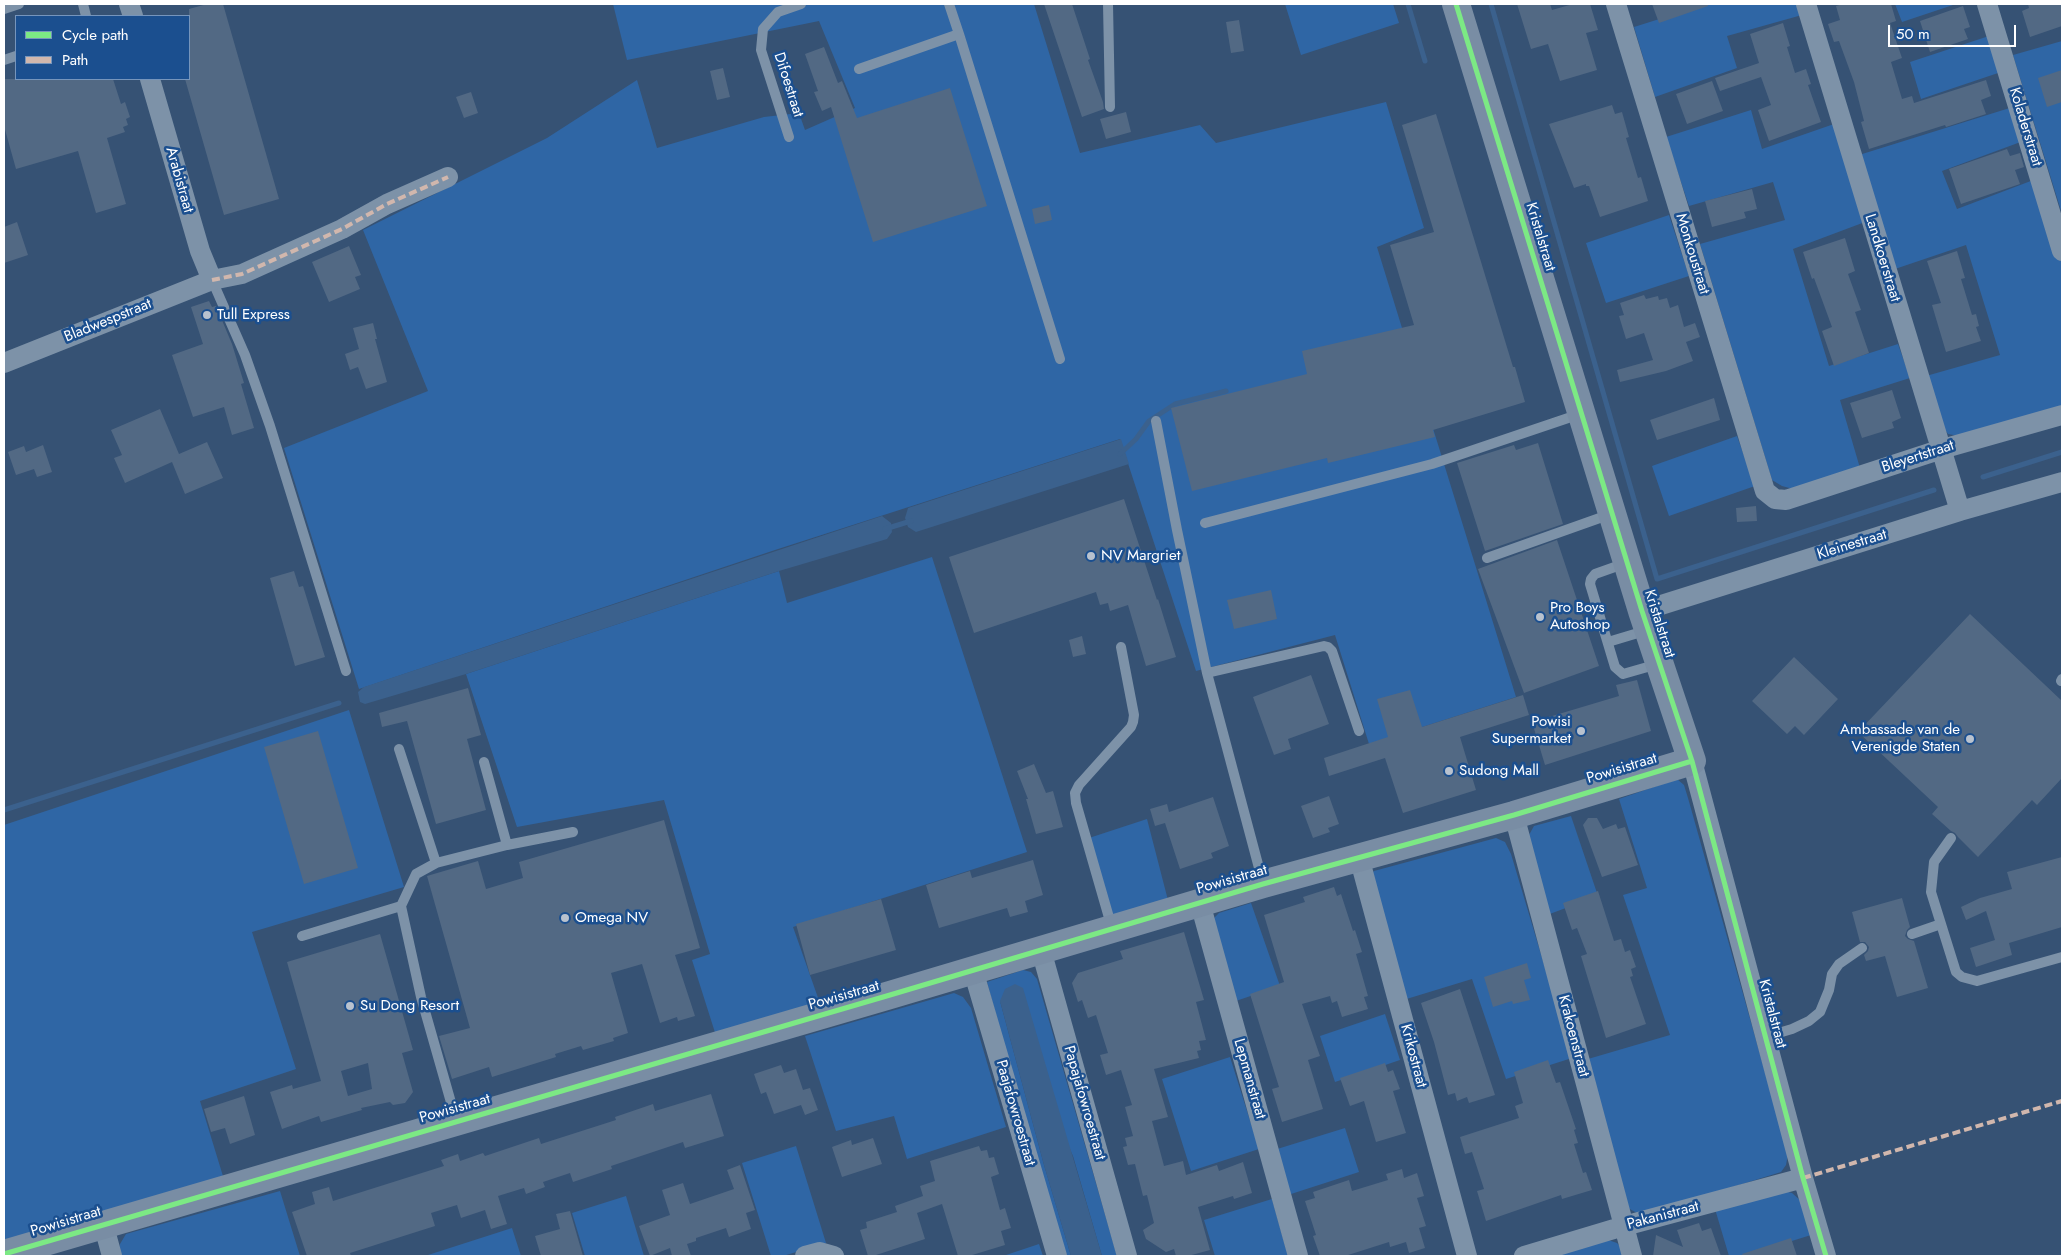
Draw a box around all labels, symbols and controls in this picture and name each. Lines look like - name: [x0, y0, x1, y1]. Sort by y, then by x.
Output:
- legend: [15, 15, 190, 80]
- scale bar: [1891, 15, 2018, 47]
- text: 50 m: [1896, 23, 1930, 45]
- text: Cycle path: [62, 24, 129, 46]
- text: Path: [62, 49, 88, 71]
- street label: Difoestraat: [769, 50, 807, 120]
- street label: Koladerstraat: [2005, 86, 2045, 168]
- street label: Arabistraat: [161, 145, 197, 215]
- street label: Kristalstraat: [1521, 201, 1559, 273]
- street label: Monkoustraat: [1671, 211, 1713, 297]
- street label: Landkoerstraat: [1860, 212, 1904, 304]
- street label: Bladwespstraat: [62, 295, 154, 347]
- place label: Tull Express: [217, 306, 290, 324]
- marker: Tull Express: [201, 309, 213, 321]
- street label: Bleyertstraat: [1880, 437, 1956, 477]
- street label: Kleinestraat: [1815, 526, 1889, 564]
- place label: NV Margriet: [1101, 547, 1180, 565]
- marker: NV Margriet: [1085, 550, 1097, 562]
- street label: Kristalstraat: [1640, 588, 1678, 660]
- place label: Pro Boys Autoshop: [1550, 599, 1610, 634]
- marker: Pro Boys Autoshop: [1534, 611, 1546, 623]
- place label: Powisi Supermarket: [1492, 713, 1571, 748]
- place label: Ambassade van de Verenigde Staten: [1840, 721, 1960, 756]
- marker: Powisi Supermarket: [1575, 725, 1587, 737]
- marker: Ambassade van de Verenigde Staten: [1964, 733, 1976, 745]
- street label: Powisistraat: [1585, 750, 1659, 788]
- place label: Sudong Mall: [1459, 762, 1539, 780]
- marker: Sudong Mall: [1443, 765, 1455, 777]
- street label: Powisistraat: [1195, 861, 1269, 899]
- place label: Omega NV: [575, 909, 648, 927]
- marker: Omega NV: [559, 912, 571, 924]
- street label: Powisistraat: [807, 977, 881, 1015]
- street label: Kristalstraat: [1754, 978, 1790, 1050]
- street label: Krakoenstraat: [1553, 993, 1593, 1079]
- place label: Su Dong Resort: [360, 997, 459, 1015]
- marker: Su Dong Resort: [344, 1000, 356, 1012]
- street label: Krikostraat: [1396, 1022, 1430, 1090]
- street label: Lepmanstraat: [1229, 1037, 1269, 1121]
- street label: Papajafowroestraat: [1059, 1044, 1109, 1162]
- street label: Paajafowroestraat: [991, 1058, 1039, 1168]
- street label: Powisistraat: [418, 1090, 492, 1128]
- street label: Pakanistraat: [1625, 1198, 1701, 1234]
- street label: Powisistraat: [29, 1203, 103, 1241]

